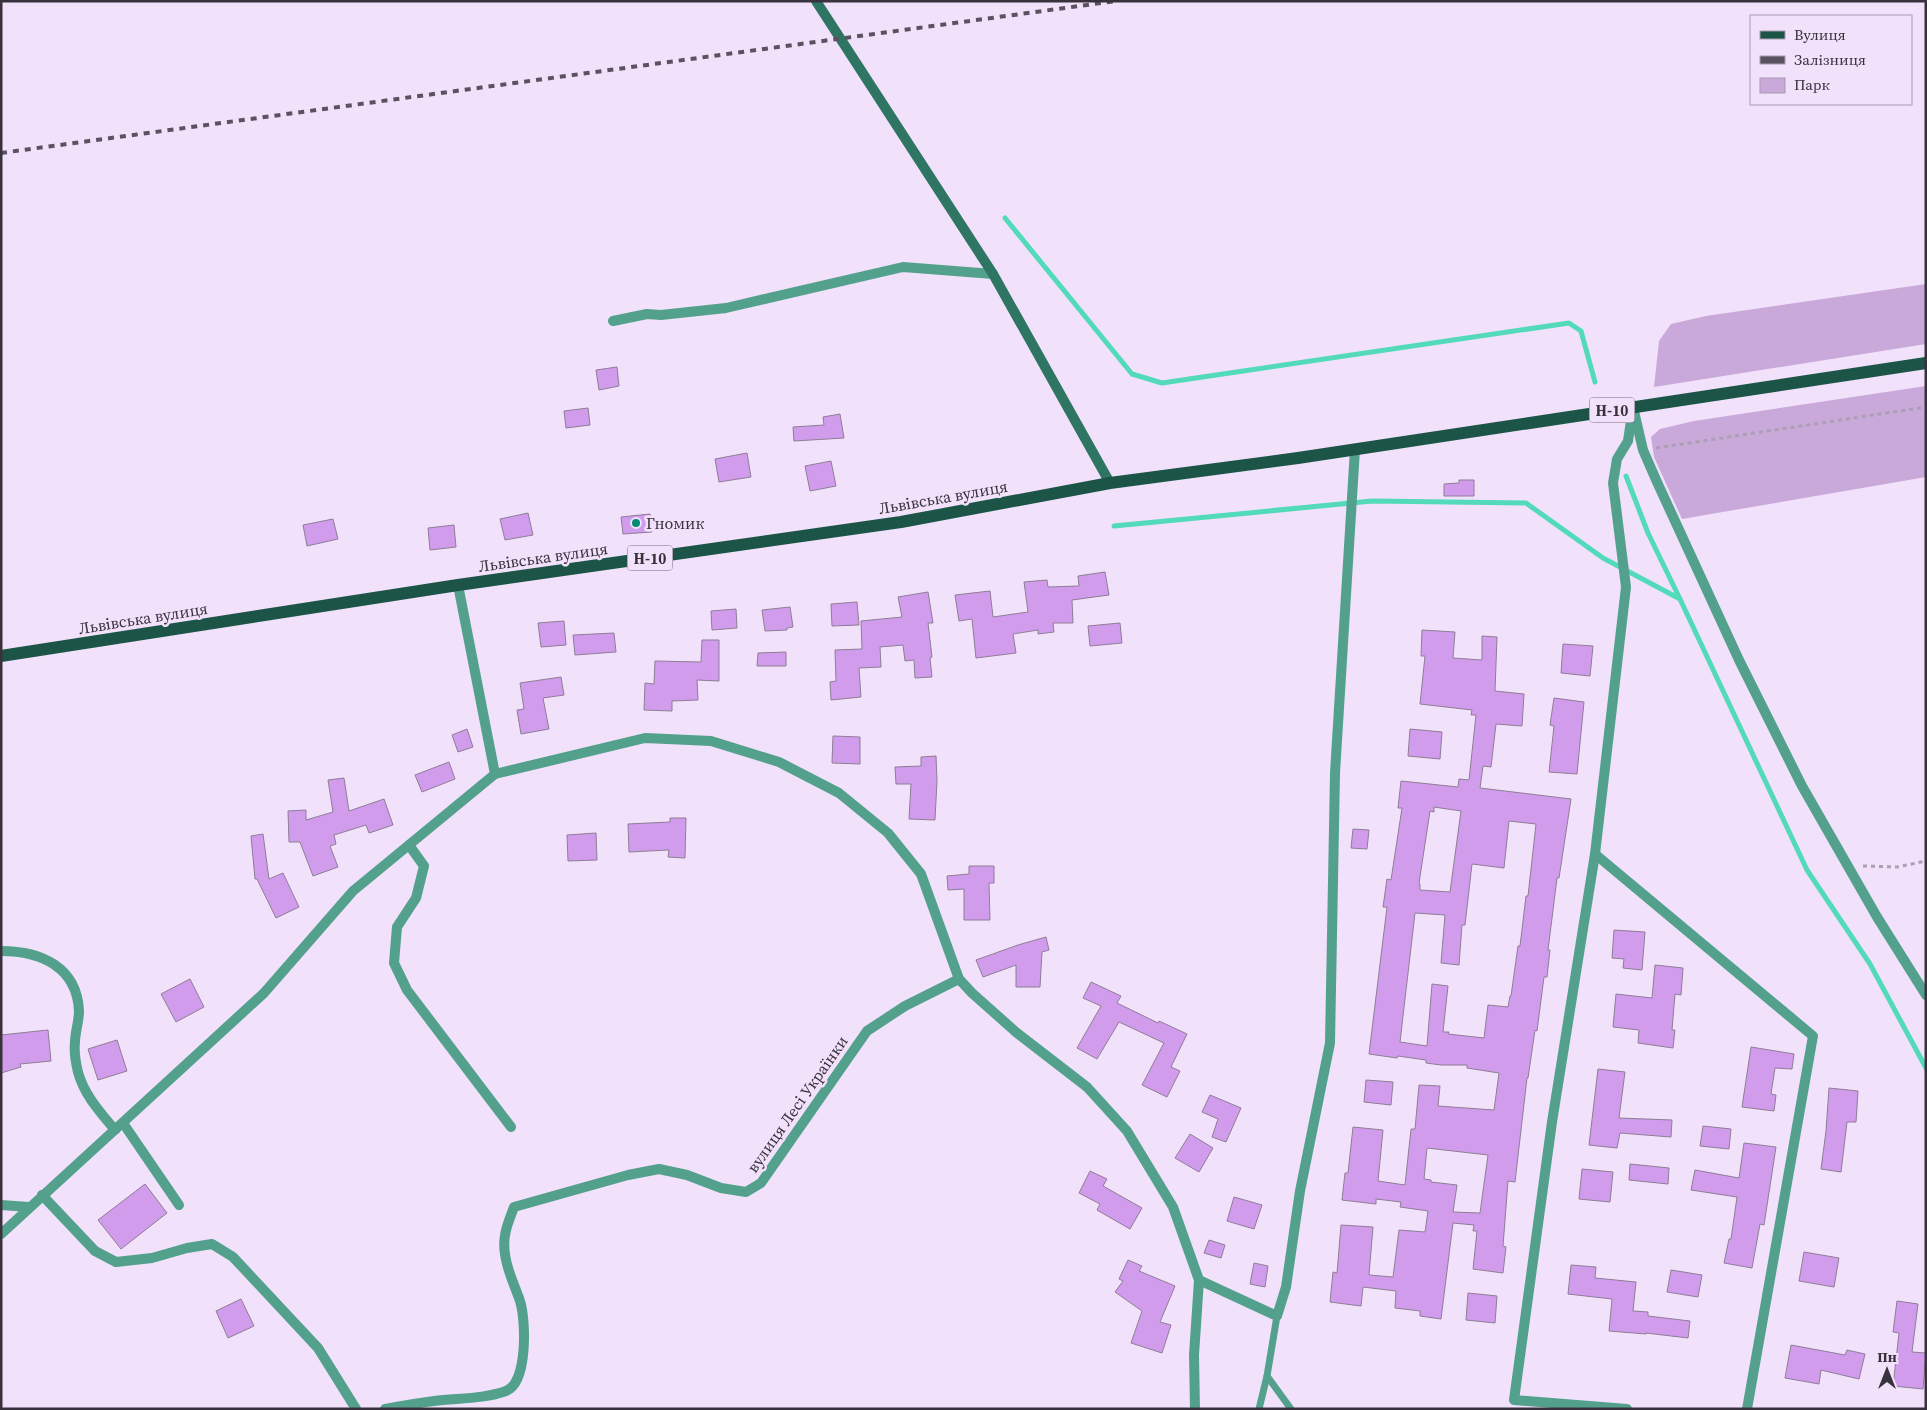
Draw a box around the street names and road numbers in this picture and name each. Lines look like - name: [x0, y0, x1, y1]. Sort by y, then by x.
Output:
- road number: Н-10: [1590, 398, 1634, 422]
- street label: Львівська вулиця: [877, 475, 1009, 519]
- street label: Львівська вулиця: [477, 537, 609, 577]
- road number: Н-10: [628, 546, 672, 570]
- street label: Львівська вулиця: [77, 597, 209, 639]
- street label: вулиця Лесі Українки: [741, 1031, 853, 1177]

